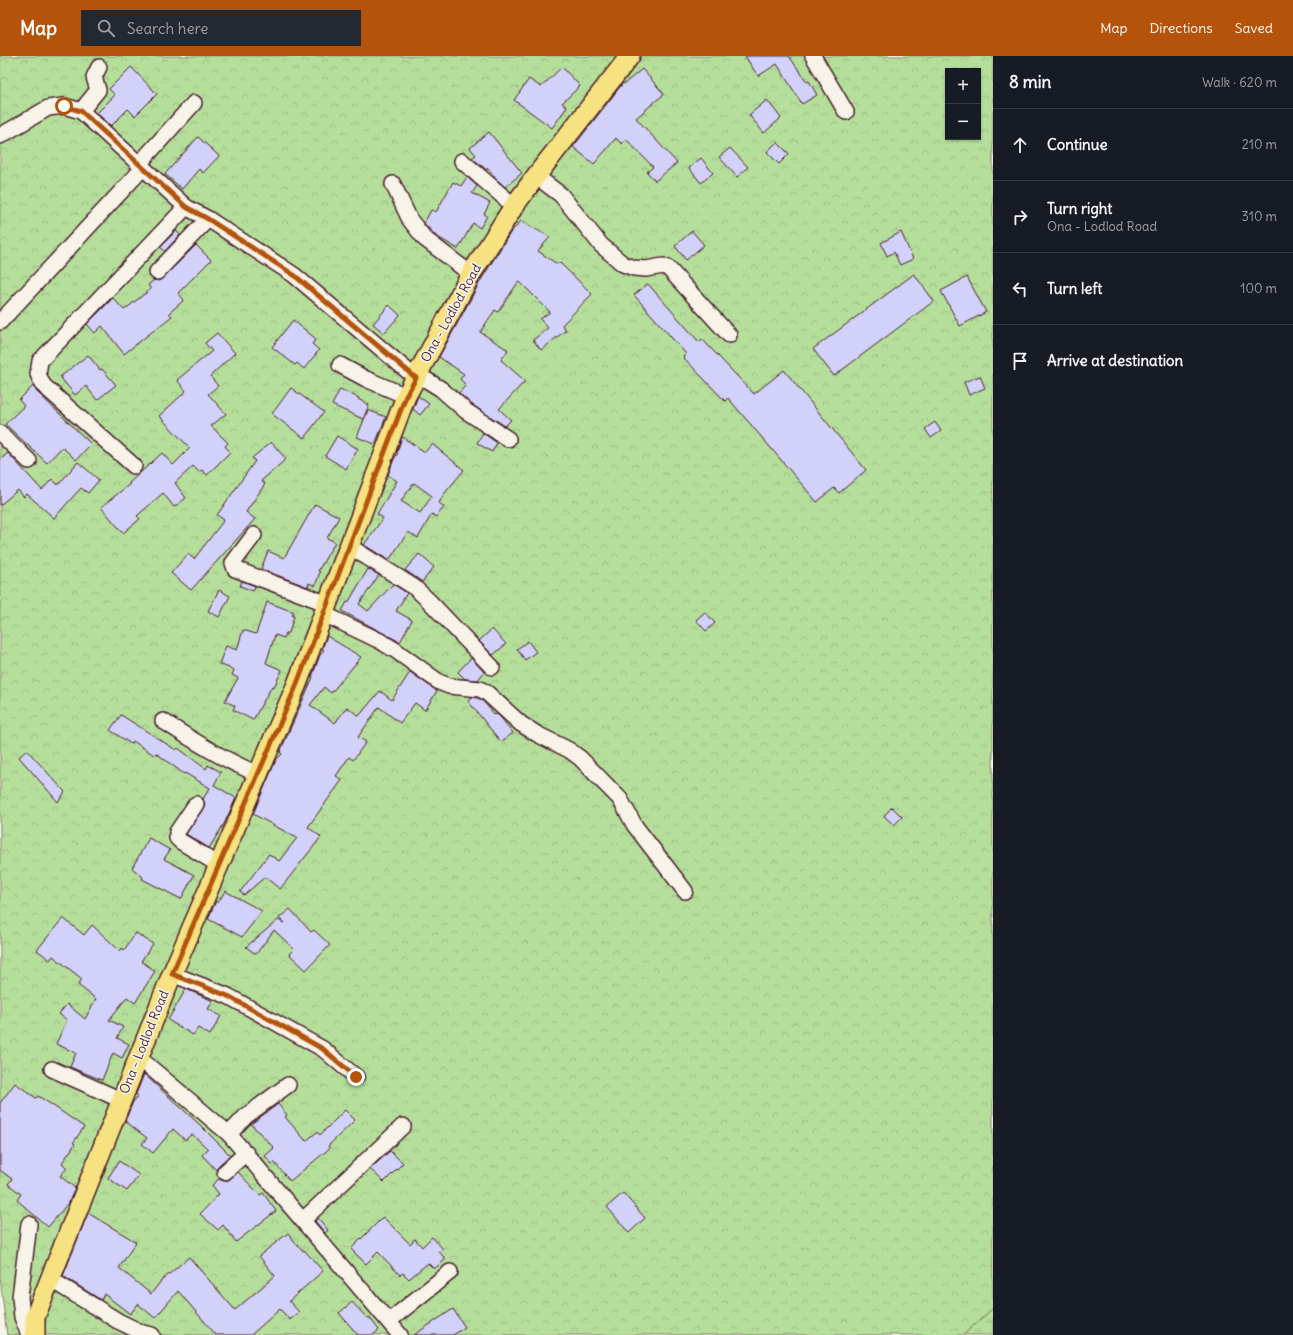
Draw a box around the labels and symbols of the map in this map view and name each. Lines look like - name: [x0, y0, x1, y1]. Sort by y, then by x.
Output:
- route start: [55, 97, 73, 115]
- street label: Ona - Lodlod Road: [417, 260, 485, 365]
- street label: Ona - Lodlod Road: [116, 987, 173, 1096]
- route end: [347, 1068, 365, 1086]

